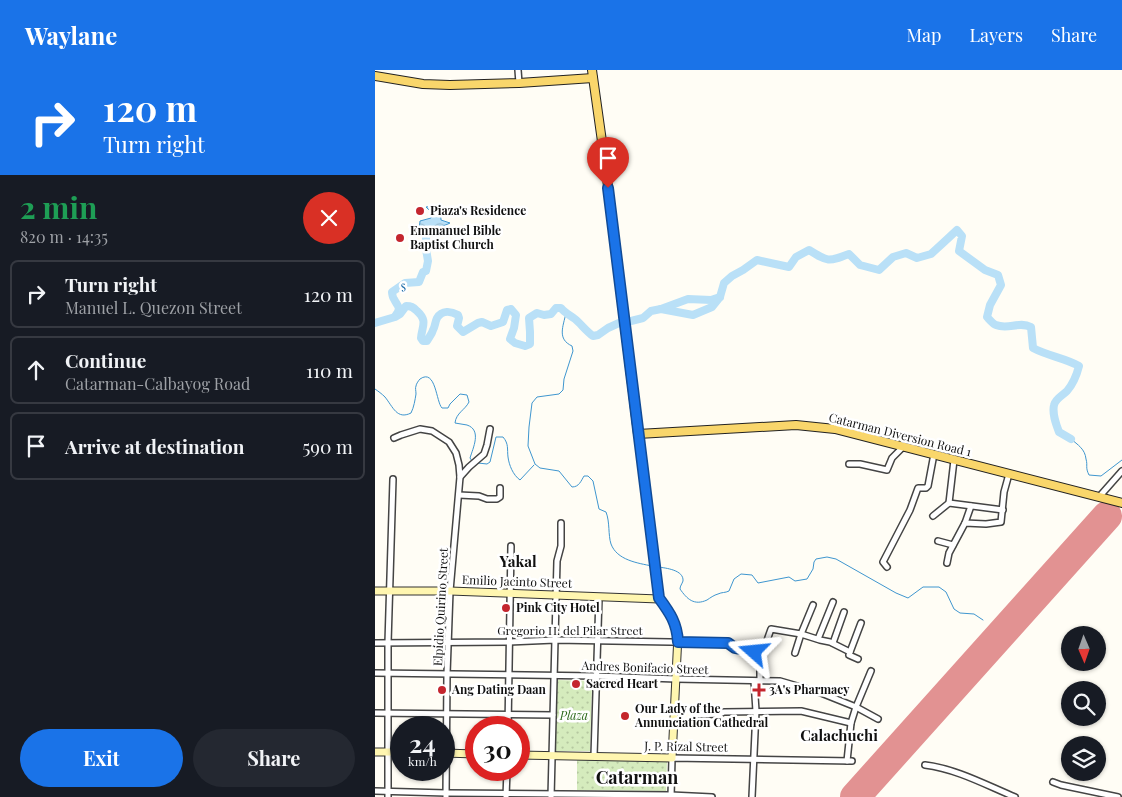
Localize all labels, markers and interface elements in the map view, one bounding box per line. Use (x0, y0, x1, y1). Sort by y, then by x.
text: Waylane (25, 19, 117, 51)
text: Map (906, 23, 941, 47)
text: Layers (969, 23, 1023, 47)
text: Share (1051, 23, 1097, 47)
text: 120 m (103, 84, 197, 131)
icon: right (20, 90, 85, 155)
text: Turn right (103, 129, 205, 159)
pin (587, 137, 629, 188)
icon: arrive (594, 144, 622, 172)
text: 2 min (20, 187, 97, 227)
button: close (303, 192, 355, 244)
place label: Piaza's Residence (430, 202, 526, 218)
marker: Piaza's Residence (414, 205, 426, 217)
place label: Emmanuel Bible Baptist Church (410, 222, 501, 252)
text: 820 m · 14:35 (20, 226, 108, 247)
marker: Emmanuel Bible Baptist Church (394, 232, 406, 244)
text: Turn right (65, 271, 157, 297)
water label: s (396, 276, 410, 296)
icon: right (22, 280, 50, 308)
text: 120 m (304, 281, 353, 307)
text: Manuel L. Quezon Street (65, 297, 242, 318)
text: Continue (65, 347, 146, 373)
icon: ahead (22, 356, 50, 384)
text: 110 m (306, 357, 353, 383)
text: Catarman-Calbayog Road (65, 373, 250, 394)
street label: Catarman Diversion Road 1 (827, 409, 974, 460)
icon: arrive (22, 432, 50, 460)
text: Arrive at destination (65, 433, 245, 459)
text: 590 m (302, 433, 353, 459)
street label: Elpidio Quirino Street (429, 547, 451, 667)
district label: Yakal (498, 551, 537, 571)
street label: Emilio Jacinto Street (462, 571, 573, 591)
place label: Pink City Hotel (516, 599, 600, 615)
marker: Pink City Hotel (500, 602, 512, 614)
street label: Gregorio H. del Pilar Street (497, 622, 644, 638)
position arrow (727, 625, 779, 677)
north arrow (1061, 626, 1106, 671)
map controls (1061, 626, 1106, 781)
street label: Andres Bonifacio Street (580, 657, 710, 677)
place label: Sacred Heart (586, 675, 659, 691)
marker: Sacred Heart (570, 678, 582, 690)
place label: Ang Dating Daan (451, 681, 547, 697)
place label: 3A's Pharmacy (769, 681, 850, 697)
button: search (1061, 681, 1106, 726)
marker: Ang Dating Daan (436, 684, 448, 696)
marker: 3A's Pharmacy (753, 684, 765, 696)
place label: Our Lady of the Annunciation Cathedral (634, 700, 769, 730)
park label: Plaza (559, 707, 588, 723)
marker: Our Lady of the Annunciation Cathedral (619, 710, 631, 722)
speed limit sign: 30 (465, 716, 530, 781)
district label: Calachuchi (800, 725, 878, 745)
text: 24 (409, 726, 436, 759)
button: Exit (20, 729, 183, 787)
button: Share (193, 729, 355, 787)
button: layers (1061, 736, 1106, 781)
street label: J. P. Rizal Street (643, 737, 729, 755)
text: km/h (408, 753, 437, 769)
district label: Catarman (596, 765, 678, 789)

